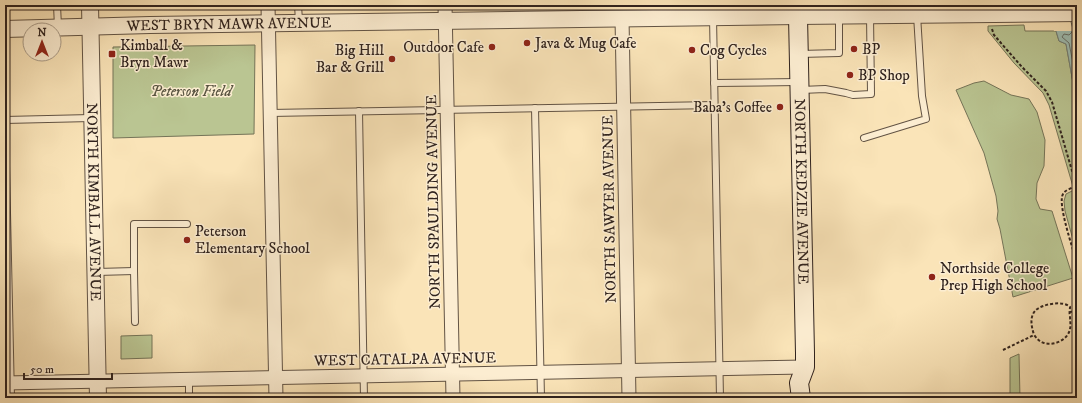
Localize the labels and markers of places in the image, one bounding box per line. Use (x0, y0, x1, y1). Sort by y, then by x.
place label: Java & Mug Cafe (533, 34, 636, 53)
place label: Kimball & Bryn Mawr (120, 36, 189, 72)
place label: Outdoor Cafe (403, 38, 484, 57)
marker: Java & Mug Cafe (522, 38, 532, 48)
place label: BP (862, 40, 880, 59)
place label: Big Hill Bar & Grill (316, 41, 384, 77)
place label: Cog Cycles (700, 41, 767, 60)
marker: Outdoor Cafe (487, 42, 497, 52)
marker: BP (849, 44, 859, 54)
marker: Cog Cycles (687, 45, 697, 55)
marker: Kimball & Bryn Mawr (107, 49, 117, 59)
marker: Big Hill Bar & Grill (387, 54, 397, 64)
place label: BP Shop (858, 66, 910, 85)
marker: BP Shop (845, 70, 855, 80)
place label: Baba’s Coffee (693, 98, 772, 117)
marker: Baba’s Coffee (775, 102, 785, 112)
place label: Peterson Elementary School (195, 222, 310, 258)
marker: Peterson Elementary School (182, 235, 192, 245)
place label: Northside College Prep High School (940, 259, 1049, 295)
marker: Northside College Prep High School (927, 272, 937, 282)

